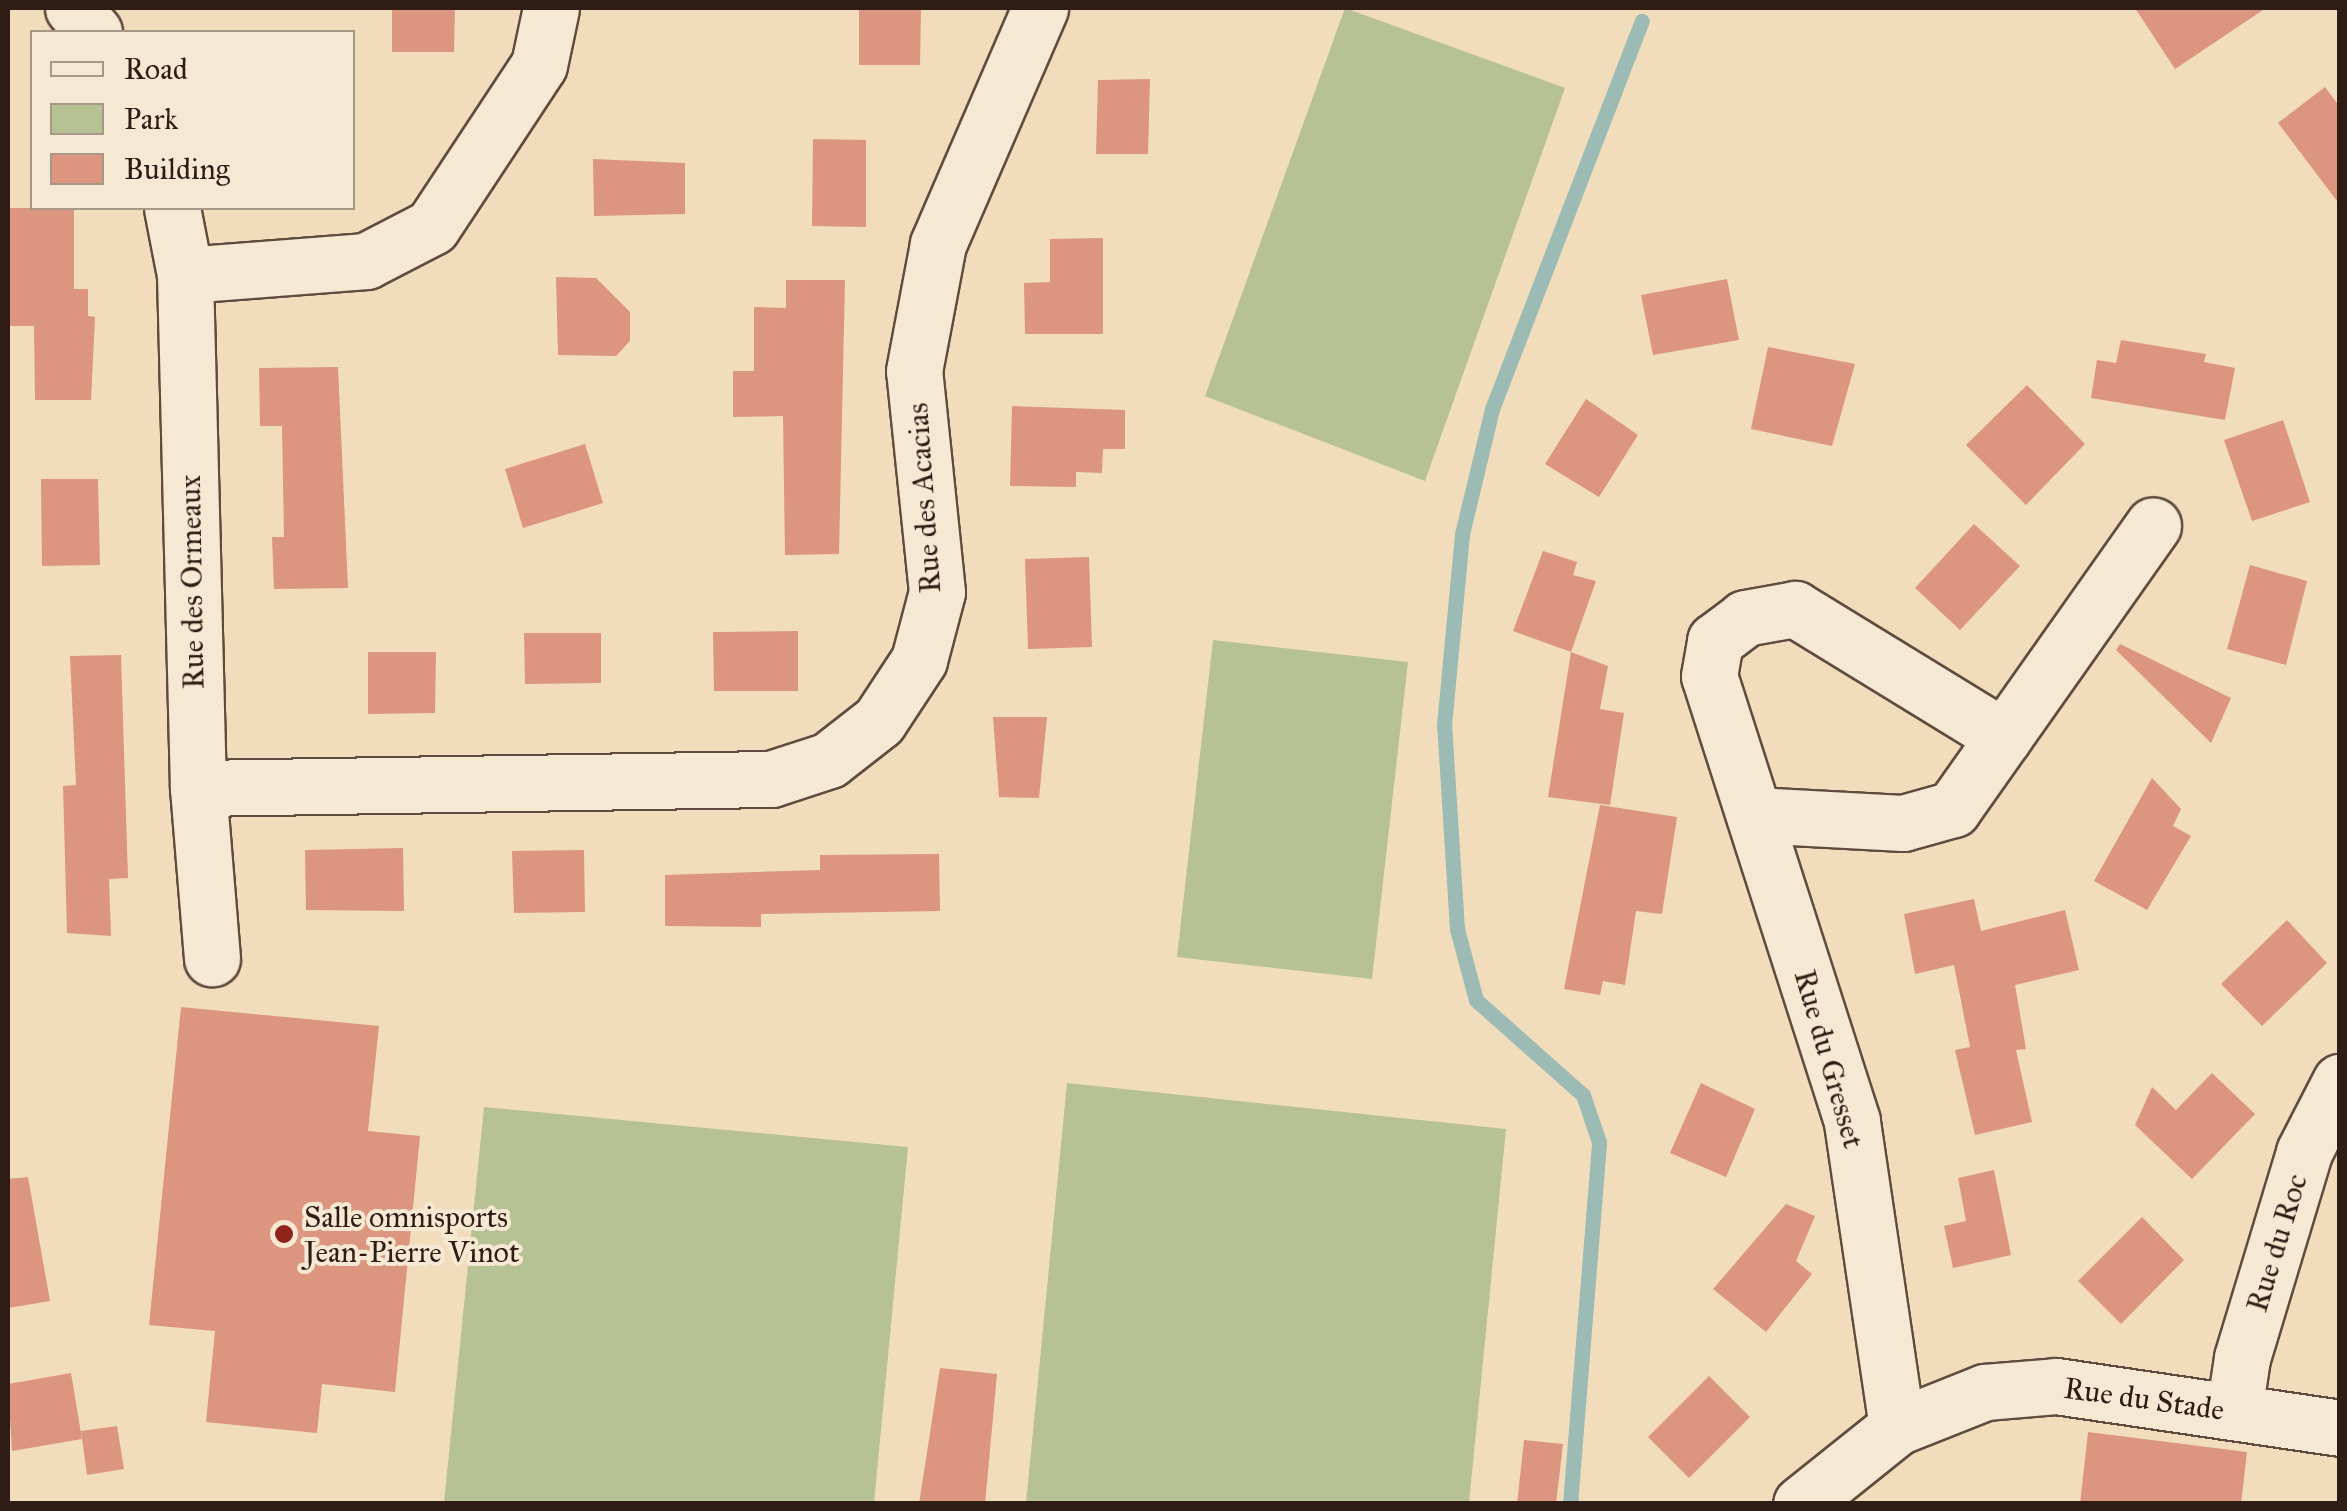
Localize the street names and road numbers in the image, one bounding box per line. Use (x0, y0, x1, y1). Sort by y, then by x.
street label: Rue des Acacias (899, 402, 949, 594)
street label: Rue des Ormeaux (172, 474, 212, 690)
street label: Rue du Gresset (1786, 966, 1872, 1152)
street label: Rue du Roc (2239, 1170, 2315, 1316)
street label: Rue du Stade (2062, 1370, 2226, 1428)

